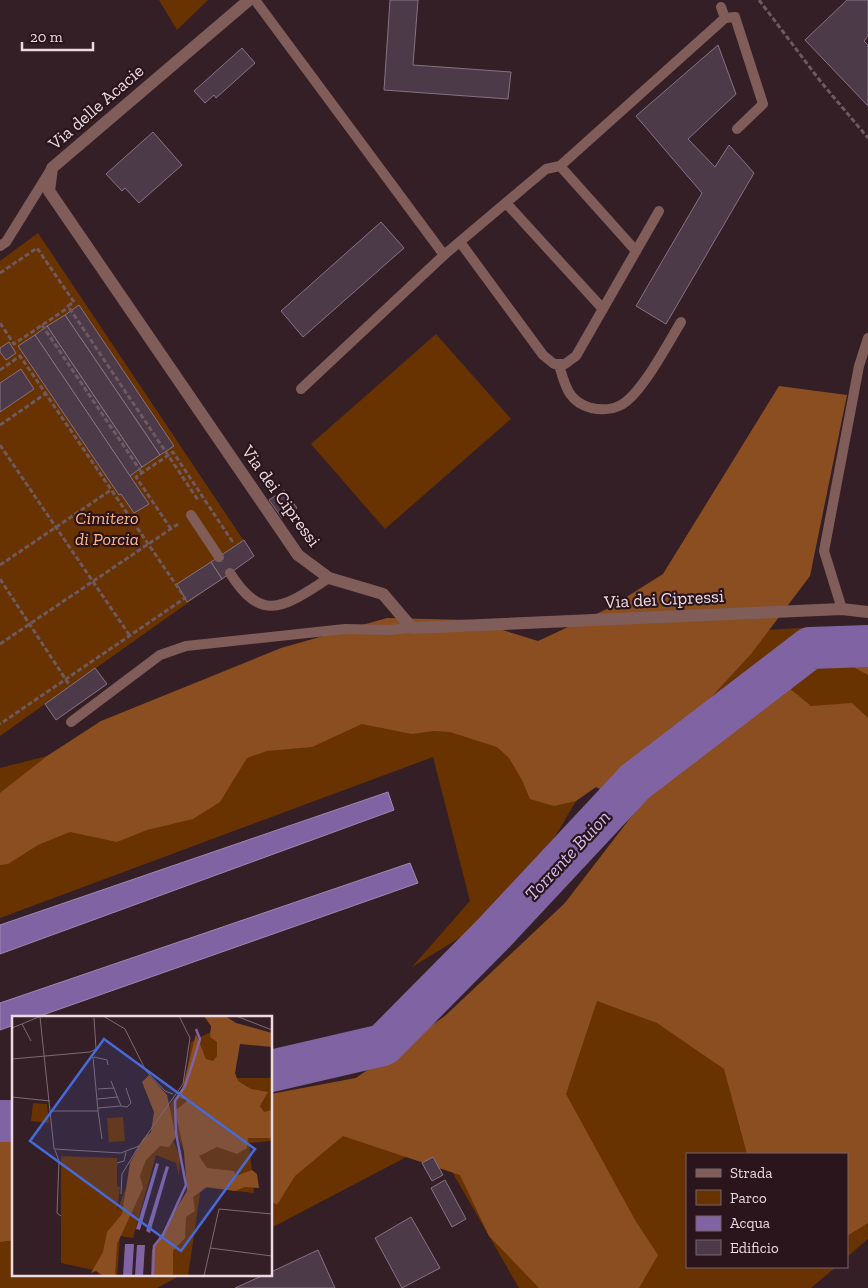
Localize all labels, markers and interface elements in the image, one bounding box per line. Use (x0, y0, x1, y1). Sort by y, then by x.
scale bar (22, 20, 94, 52)
text: 20 m (30, 28, 63, 46)
street label: Via delle Acacie (43, 60, 148, 155)
street label: Via dei Cipressi (236, 440, 325, 551)
park label: Cimitero di Porcia (75, 507, 139, 550)
street label: Via dei Cipressi (603, 585, 724, 613)
water label: Torrente Buion (520, 806, 615, 905)
inset map (12, 1016, 272, 1276)
legend (686, 1153, 848, 1268)
text: Strada (730, 1164, 773, 1182)
text: Parco (730, 1189, 767, 1207)
text: Acqua (730, 1214, 770, 1232)
text: Edificio (730, 1239, 779, 1257)

